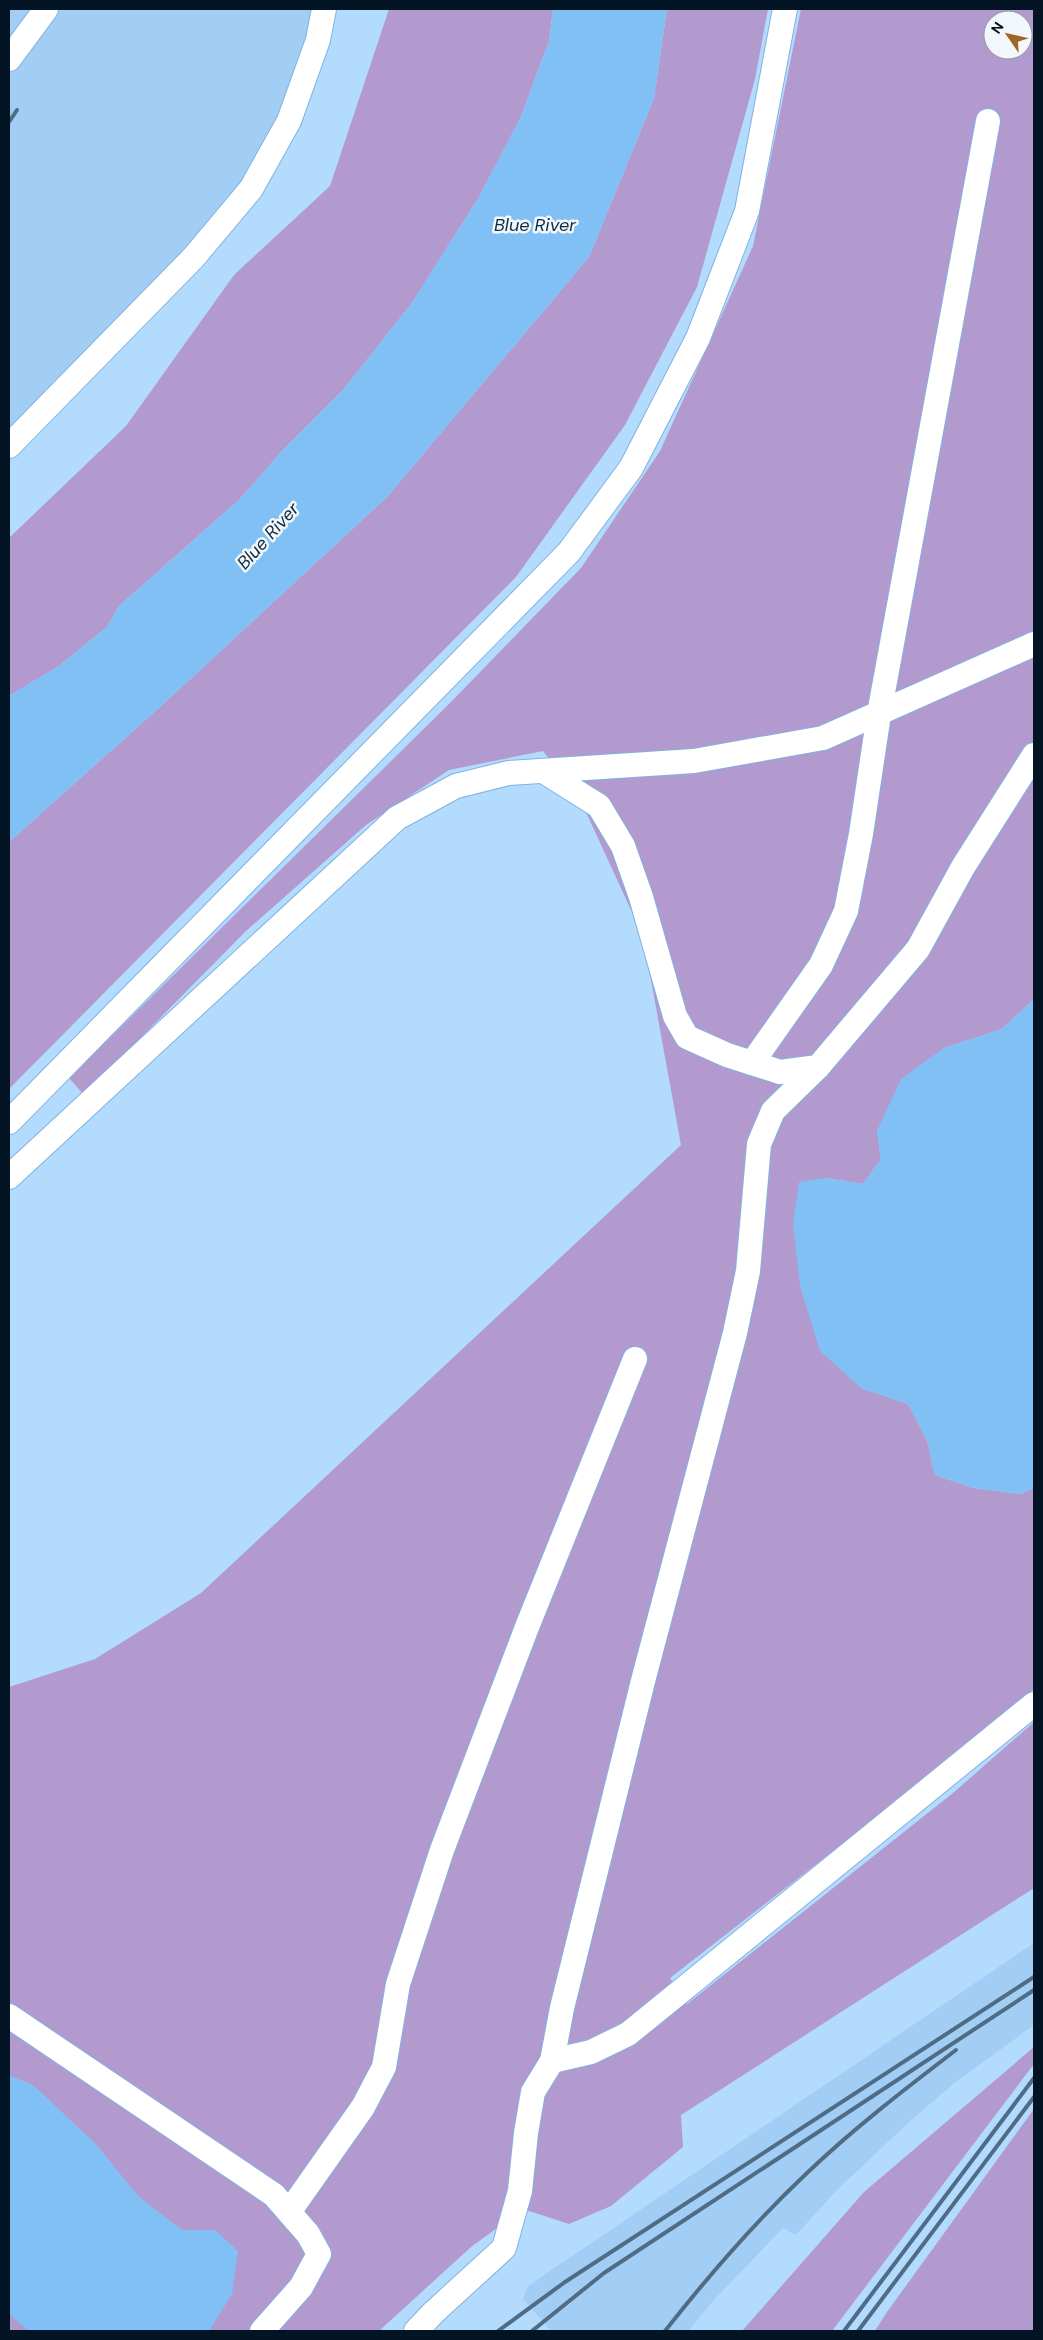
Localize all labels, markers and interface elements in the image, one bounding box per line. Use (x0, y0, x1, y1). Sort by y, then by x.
north arrow (983, 10, 1033, 60)
text: N (987, 18, 1008, 37)
water label: Blue River (494, 213, 577, 237)
water label: Blue River (232, 497, 305, 574)

